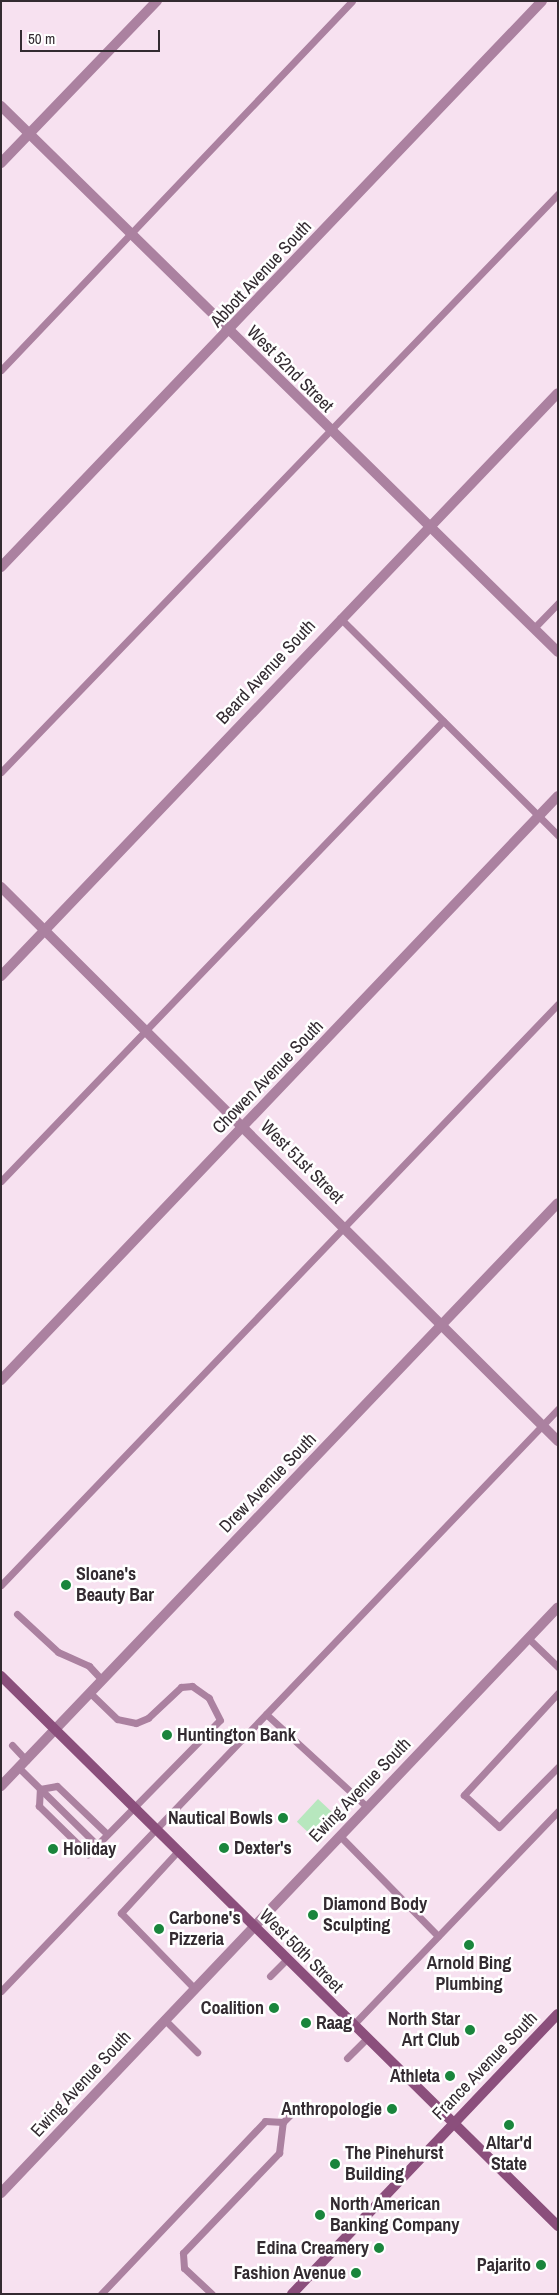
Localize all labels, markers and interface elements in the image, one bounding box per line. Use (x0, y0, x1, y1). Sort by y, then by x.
scale bar (22, 20, 162, 52)
text: 50 m (28, 28, 55, 49)
street label: Abbott Avenue South (206, 216, 316, 332)
street label: West 52nd Street (242, 321, 338, 417)
street label: Beard Avenue South (212, 615, 320, 729)
street label: Chowen Avenue South (208, 1015, 328, 1139)
street label: West 51st Street (256, 1116, 348, 1208)
street label: Drew Avenue South (215, 1428, 321, 1538)
place label: Sloane's Beauty Bar (76, 1564, 154, 1606)
marker: Sloane's Beauty Bar (60, 1579, 72, 1591)
place label: Huntington Bank (177, 1724, 296, 1746)
marker: Huntington Bank (161, 1729, 173, 1741)
street label: Ewing Avenue South (304, 1733, 416, 1847)
place label: Nautical Bowls (168, 1807, 273, 1829)
marker: Nautical Bowls (277, 1812, 289, 1824)
place label: Dexter's (234, 1837, 292, 1859)
place label: Holiday (63, 1838, 116, 1860)
marker: Dexter's (218, 1842, 230, 1854)
marker: Holiday (47, 1843, 59, 1855)
place label: Diamond Body Sculpting (323, 1894, 427, 1936)
street label: West 50th Street (255, 1905, 347, 1997)
place label: Carbone's Pizzeria (169, 1908, 241, 1950)
marker: Diamond Body Sculpting (307, 1909, 319, 1921)
marker: Carbone's Pizzeria (153, 1923, 165, 1935)
marker: Arnold Bing Plumbing (463, 1939, 475, 1951)
place label: Arnold Bing Plumbing (427, 1953, 511, 1996)
place label: Coalition (201, 1997, 264, 2019)
marker: Coalition (268, 2002, 280, 2014)
street label: France Avenue South (428, 2007, 542, 2125)
place label: North Star Art Club (388, 2009, 460, 2052)
place label: Raag (316, 2012, 352, 2034)
marker: Raag (300, 2017, 312, 2029)
marker: North Star Art Club (464, 2024, 476, 2036)
street label: Ewing Avenue South (26, 2026, 136, 2142)
place label: Athleta (390, 2065, 440, 2087)
marker: Athleta (444, 2070, 456, 2082)
place label: Anthropologie (281, 2098, 382, 2120)
marker: Anthropologie (386, 2103, 398, 2115)
marker: Altar'd State (503, 2119, 515, 2131)
place label: Altar'd State (486, 2133, 532, 2176)
place label: The Pinehurst Building (345, 2143, 443, 2186)
marker: The Pinehurst Building (329, 2158, 341, 2170)
place label: North American Banking Company (330, 2194, 460, 2236)
marker: North American Banking Company (314, 2209, 326, 2221)
place label: Edina Creamery (257, 2237, 369, 2259)
marker: Edina Creamery (373, 2242, 385, 2254)
place label: Pajarito (477, 2254, 531, 2276)
marker: Pajarito (535, 2259, 547, 2271)
place label: Fashion Avenue (233, 2262, 346, 2284)
marker: Fashion Avenue (350, 2267, 362, 2279)

